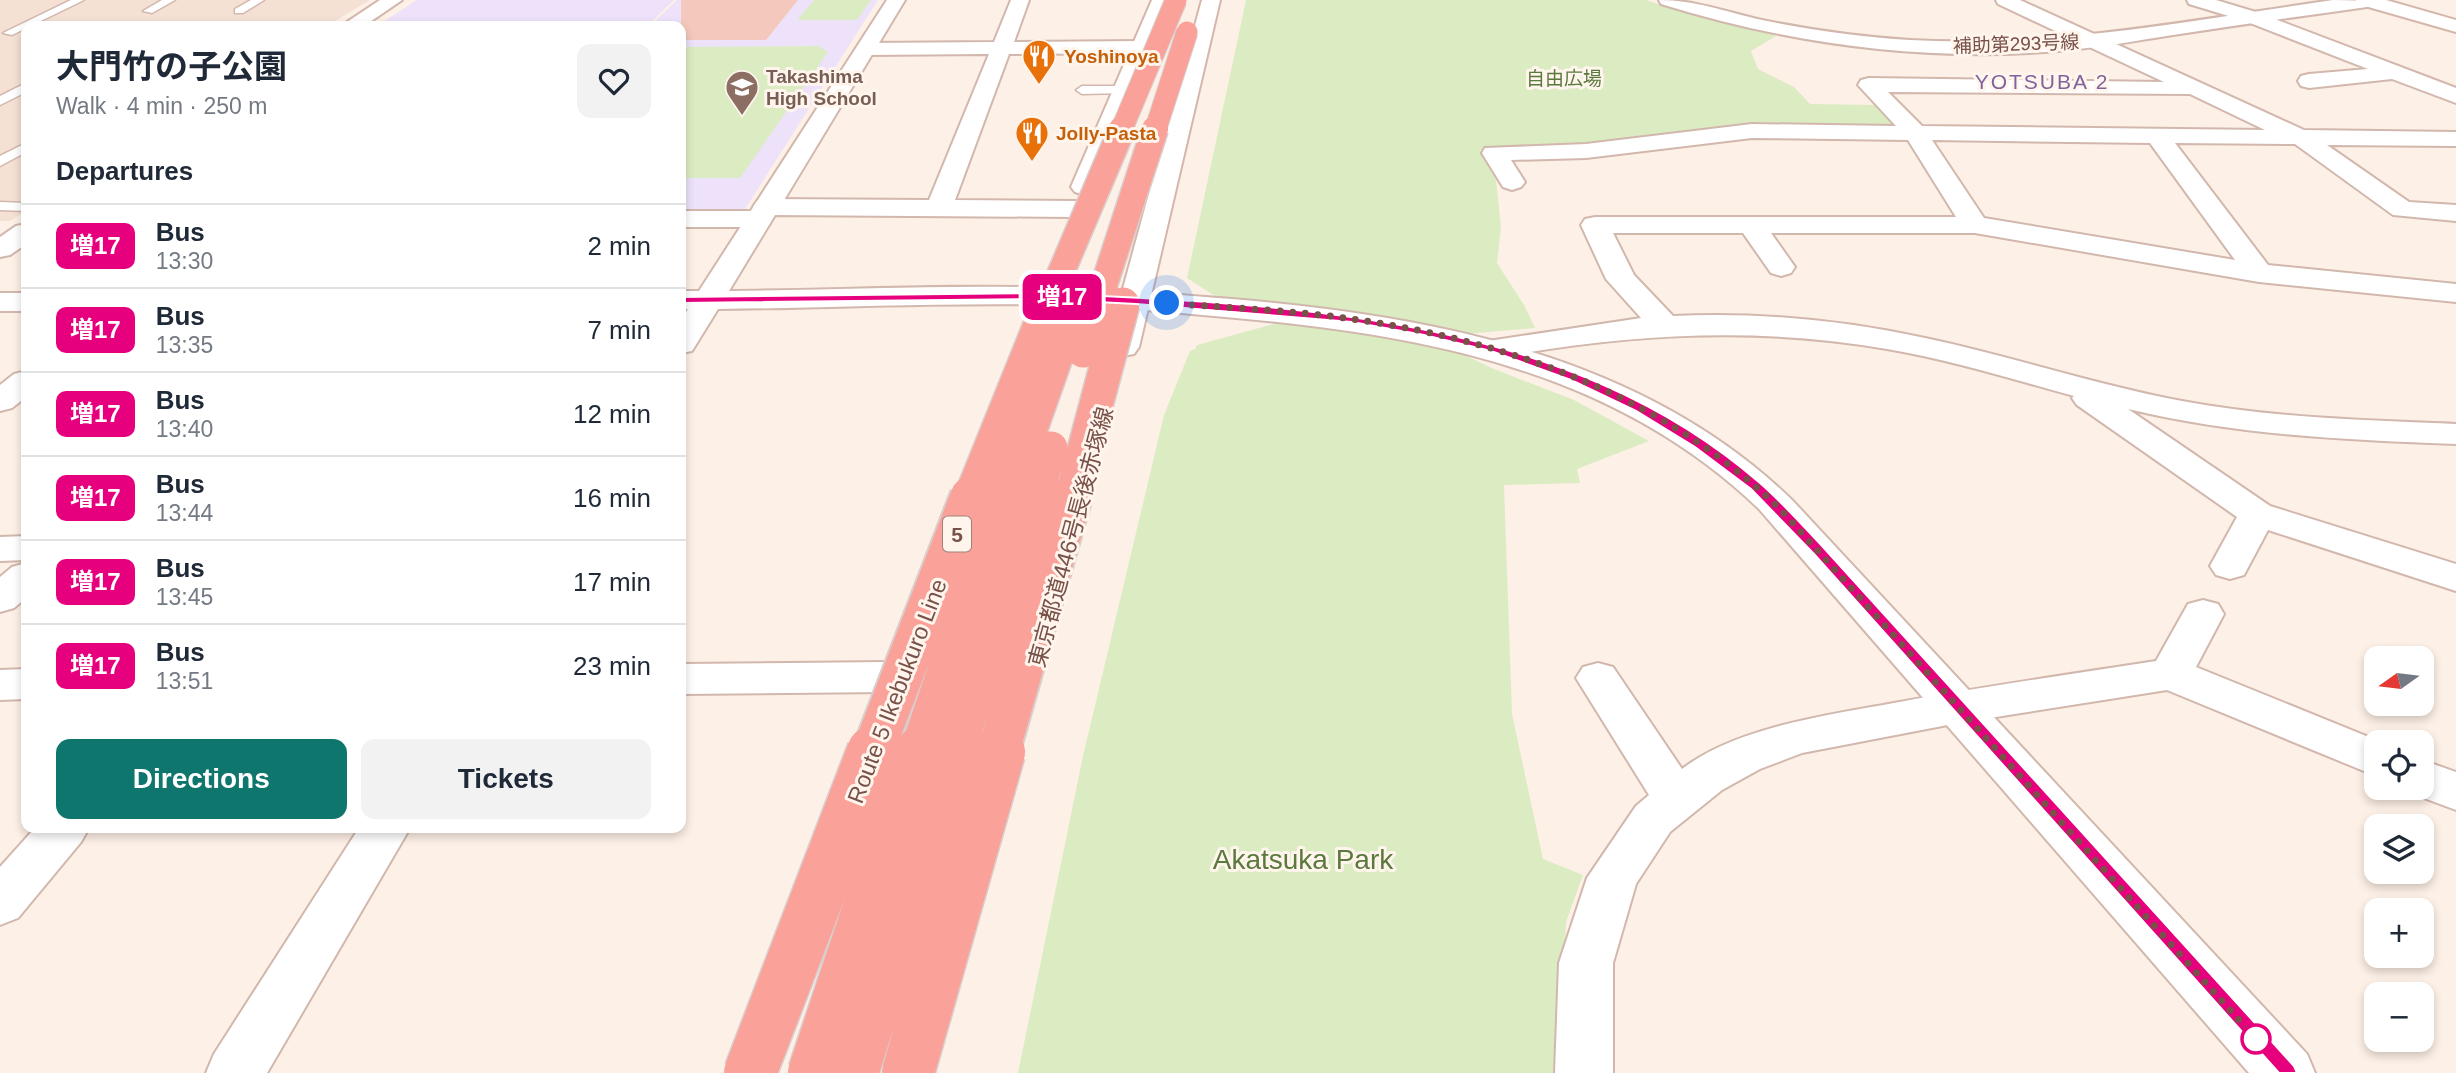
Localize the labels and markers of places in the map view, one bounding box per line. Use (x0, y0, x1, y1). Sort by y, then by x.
restaurant icon: Yoshinoya (1020, 37, 1058, 86)
place label: Yoshinoya (1064, 46, 1159, 67)
place label: Takashima High School (766, 66, 877, 109)
school or university icon: Takashima High School (723, 68, 761, 117)
restaurant icon: Jolly-Pasta (1013, 114, 1051, 163)
place label: Jolly-Pasta (1056, 123, 1157, 144)
unlabelled marker (2241, 1024, 2271, 1054)

